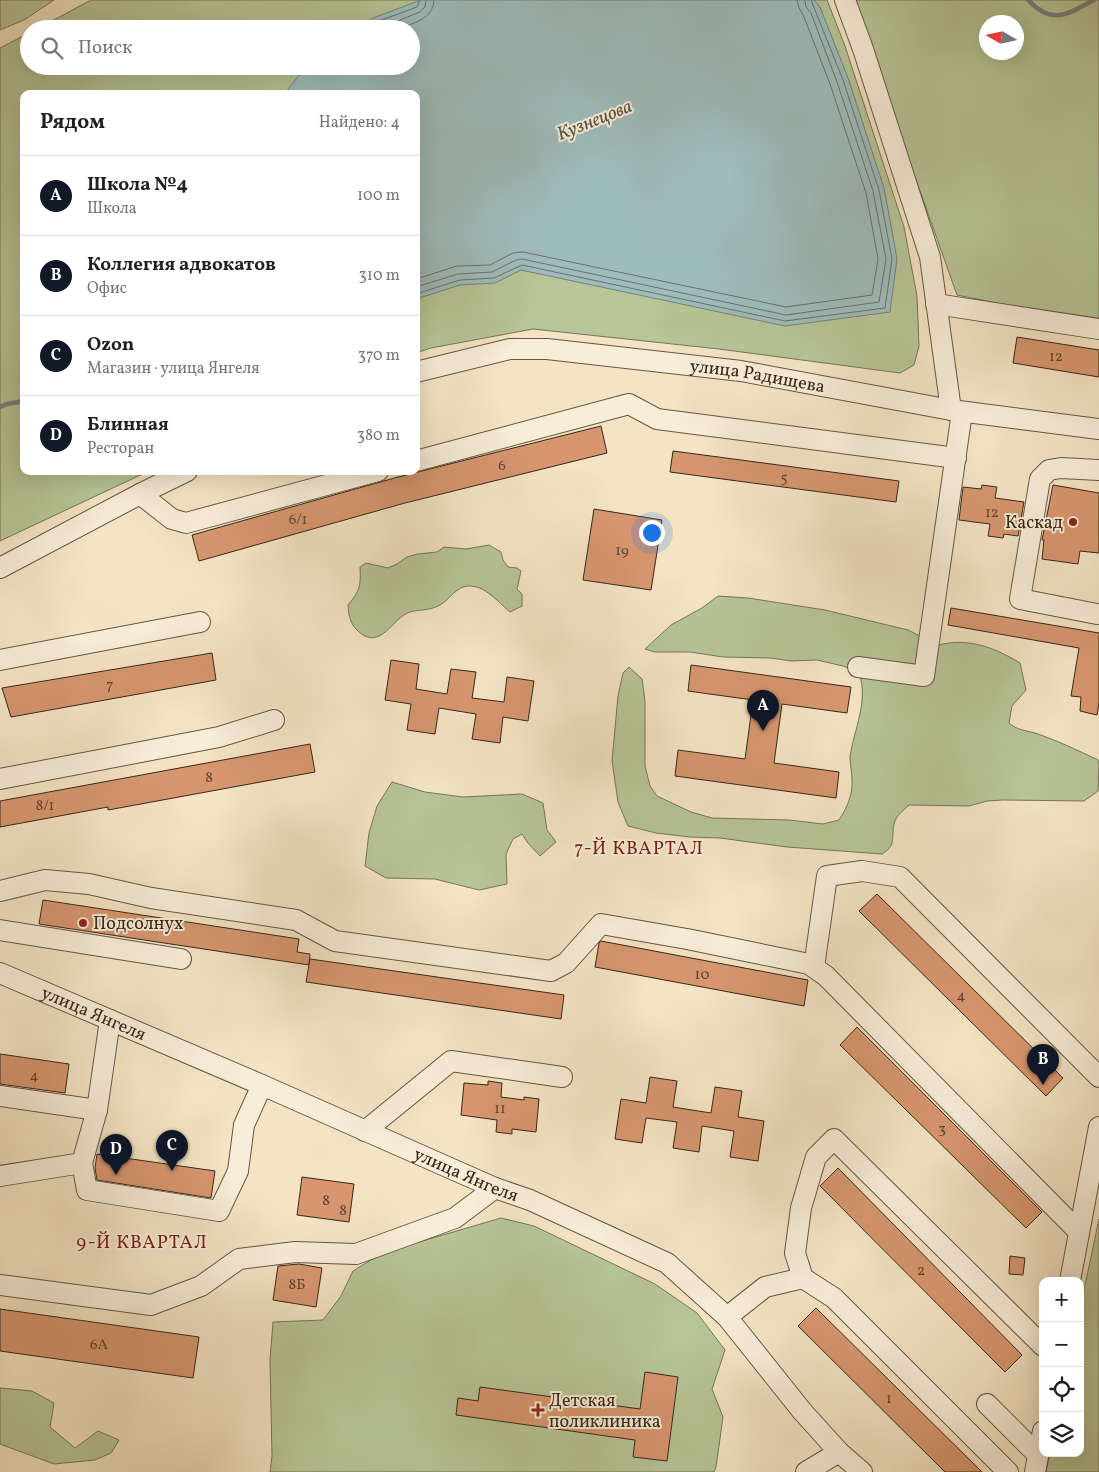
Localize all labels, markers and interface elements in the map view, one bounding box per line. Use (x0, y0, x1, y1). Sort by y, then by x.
north arrow (979, 15, 1024, 60)
search box (20, 20, 420, 75)
icon: search (38, 34, 66, 62)
text: Поиск (78, 35, 132, 61)
water label: Кузнецова (553, 94, 636, 148)
text: Рядом (40, 108, 105, 137)
text: Найдено: 4 (319, 112, 400, 134)
text: Школа №4 (87, 172, 188, 198)
text: A (50, 185, 62, 207)
text: 100 m (357, 185, 400, 207)
text: Школа (87, 198, 137, 220)
text: Коллегия адвокатов (87, 252, 276, 278)
text: B (51, 265, 61, 287)
text: 310 m (359, 265, 400, 287)
text: Офис (87, 278, 127, 300)
text: Ozon (87, 332, 134, 358)
text: C (51, 345, 61, 367)
text: 370 m (358, 345, 400, 367)
house number: 12 (1049, 347, 1063, 368)
street label: улица Радищева (688, 354, 827, 400)
text: Магазин · улица Янгеля (87, 358, 260, 380)
text: Блинная (87, 412, 169, 438)
text: D (50, 425, 62, 447)
text: 380 m (357, 425, 400, 447)
text: Ресторан (87, 438, 154, 460)
house number: 6 (498, 456, 506, 477)
house number: 5 (780, 468, 788, 489)
house number: 12 (985, 503, 999, 524)
house number: 6/1 (289, 510, 307, 531)
place label: Каскад (1005, 511, 1063, 536)
marker: Каскад (1067, 516, 1079, 528)
your location (639, 520, 665, 546)
house number: 19 (615, 541, 629, 562)
house number: 7 (106, 675, 114, 696)
pin: A (747, 690, 779, 731)
house number: 8 (205, 768, 213, 789)
house number: 8/1 (36, 796, 54, 817)
district label: 7-Й КВАРТАЛ (574, 836, 704, 862)
place label: Подсолнух (93, 912, 183, 937)
marker: Подсолнух (77, 917, 89, 929)
house number: 10 (695, 965, 709, 986)
street label: улица Янгеля (37, 981, 149, 1048)
house number: 4 (957, 986, 966, 1007)
pin: B (1027, 1044, 1059, 1085)
house number: 4 (30, 1066, 39, 1087)
house number: 11 (494, 1099, 506, 1120)
house number: 3 (938, 1119, 946, 1140)
pin: C (156, 1130, 188, 1171)
pin: D (100, 1134, 132, 1175)
street label: улица Янгеля (409, 1143, 521, 1209)
house number: 8 (322, 1191, 330, 1212)
house number: 8 (339, 1201, 347, 1222)
district label: 9-Й КВАРТАЛ (76, 1230, 208, 1256)
house number: 2 (917, 1261, 925, 1282)
house number: 8Б (289, 1275, 305, 1296)
map controls (1039, 1277, 1084, 1457)
button: + (1039, 1277, 1084, 1322)
button: − (1039, 1322, 1084, 1367)
house number: 6А (90, 1335, 109, 1356)
button: locate (1039, 1367, 1084, 1412)
place label: Детская поликлиника (549, 1389, 661, 1435)
house number: 1 (886, 1389, 892, 1410)
marker: Детская поликлиника (531, 1403, 545, 1417)
button: layers (1039, 1412, 1084, 1457)

